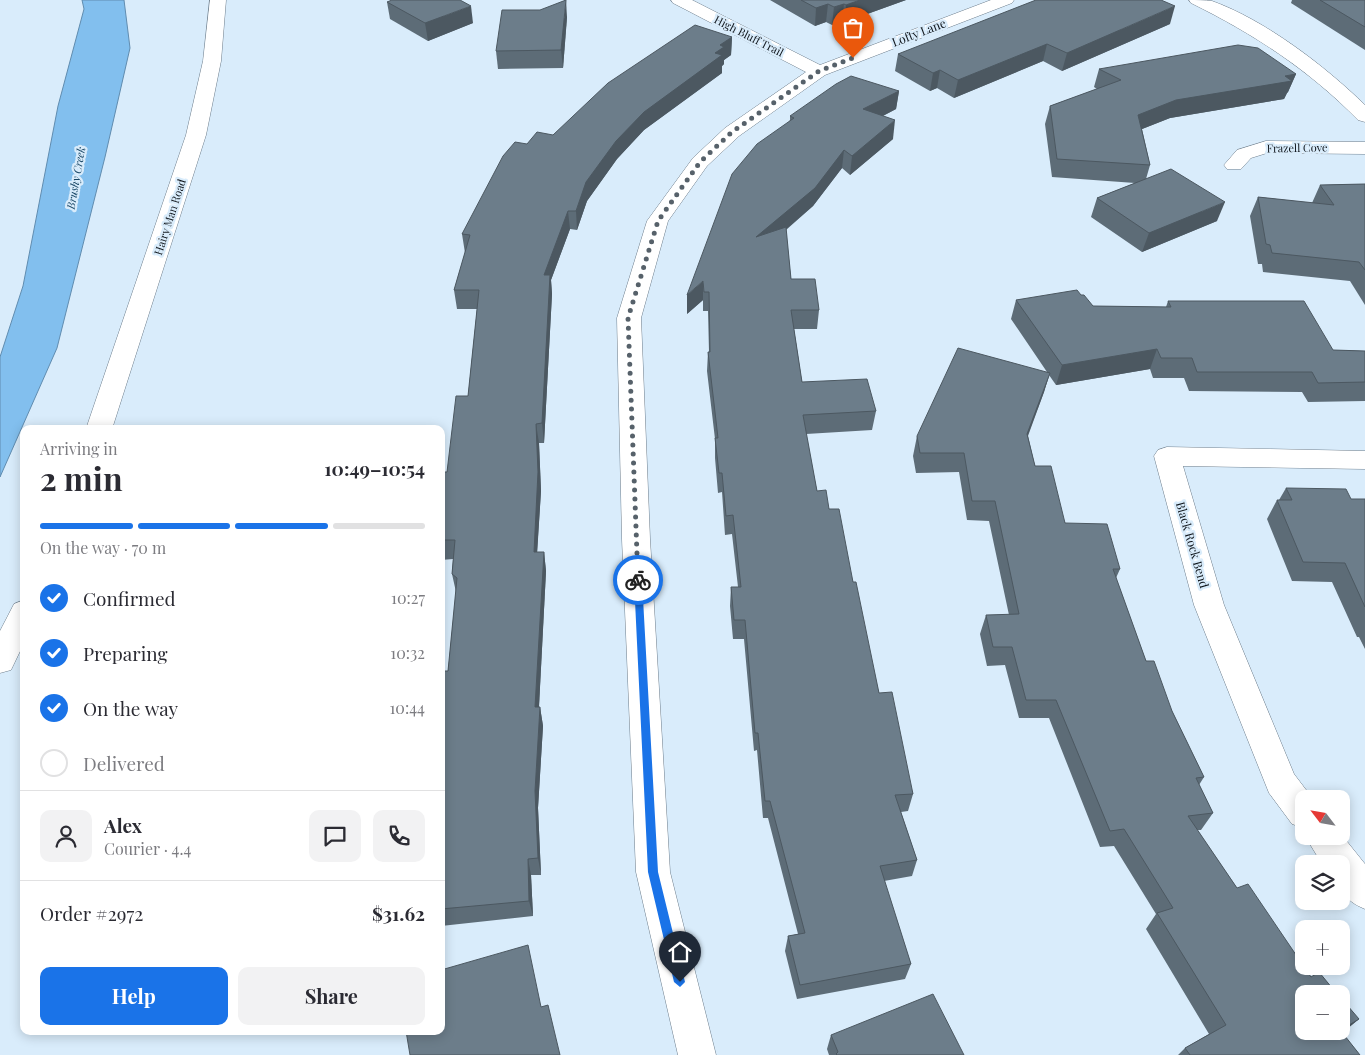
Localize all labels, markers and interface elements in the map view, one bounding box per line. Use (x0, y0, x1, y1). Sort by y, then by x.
pin (832, 7, 874, 58)
street label: High Bluff Trail (712, 12, 787, 60)
icon: bag (839, 14, 867, 42)
street label: Lofty Lane (889, 14, 948, 50)
street label: Frazell Cove (1266, 139, 1328, 156)
water label: Brushy Creek (62, 145, 88, 211)
street label: Hairy Man Road (150, 176, 189, 257)
text: Arriving in (40, 438, 118, 459)
text: 10:49–10:54 (324, 455, 425, 481)
text: 2 min (40, 456, 123, 499)
street label: Black Rock Bend (1173, 500, 1213, 590)
text: On the way · 70 m (40, 537, 166, 558)
courier (613, 555, 663, 605)
icon: bike (624, 566, 652, 594)
icon: check (40, 584, 68, 612)
text: Confirmed (83, 585, 176, 611)
text: 10:27 (391, 587, 425, 608)
icon: check (40, 639, 68, 667)
text: Preparing (83, 640, 168, 666)
text: 10:32 (390, 642, 425, 663)
icon: check (40, 694, 68, 722)
text: On the way (83, 695, 178, 721)
text: 10:44 (389, 697, 425, 718)
text: Delivered (83, 750, 165, 776)
north arrow (1295, 790, 1350, 845)
map controls (1295, 790, 1350, 1040)
button: person (40, 810, 92, 862)
button: chat (309, 810, 361, 862)
button: phone (373, 810, 425, 862)
text: Alex (104, 812, 142, 838)
text: Courier · 4.4 (104, 838, 191, 859)
button: layers (1295, 855, 1350, 910)
text: Order #2972 (40, 900, 143, 926)
text: $31.62 (372, 900, 425, 926)
button: + (1295, 920, 1350, 975)
pin (659, 931, 701, 982)
icon: home (666, 938, 694, 966)
button: Help (40, 967, 228, 1025)
button: Share (238, 967, 425, 1025)
button: − (1295, 985, 1350, 1040)

